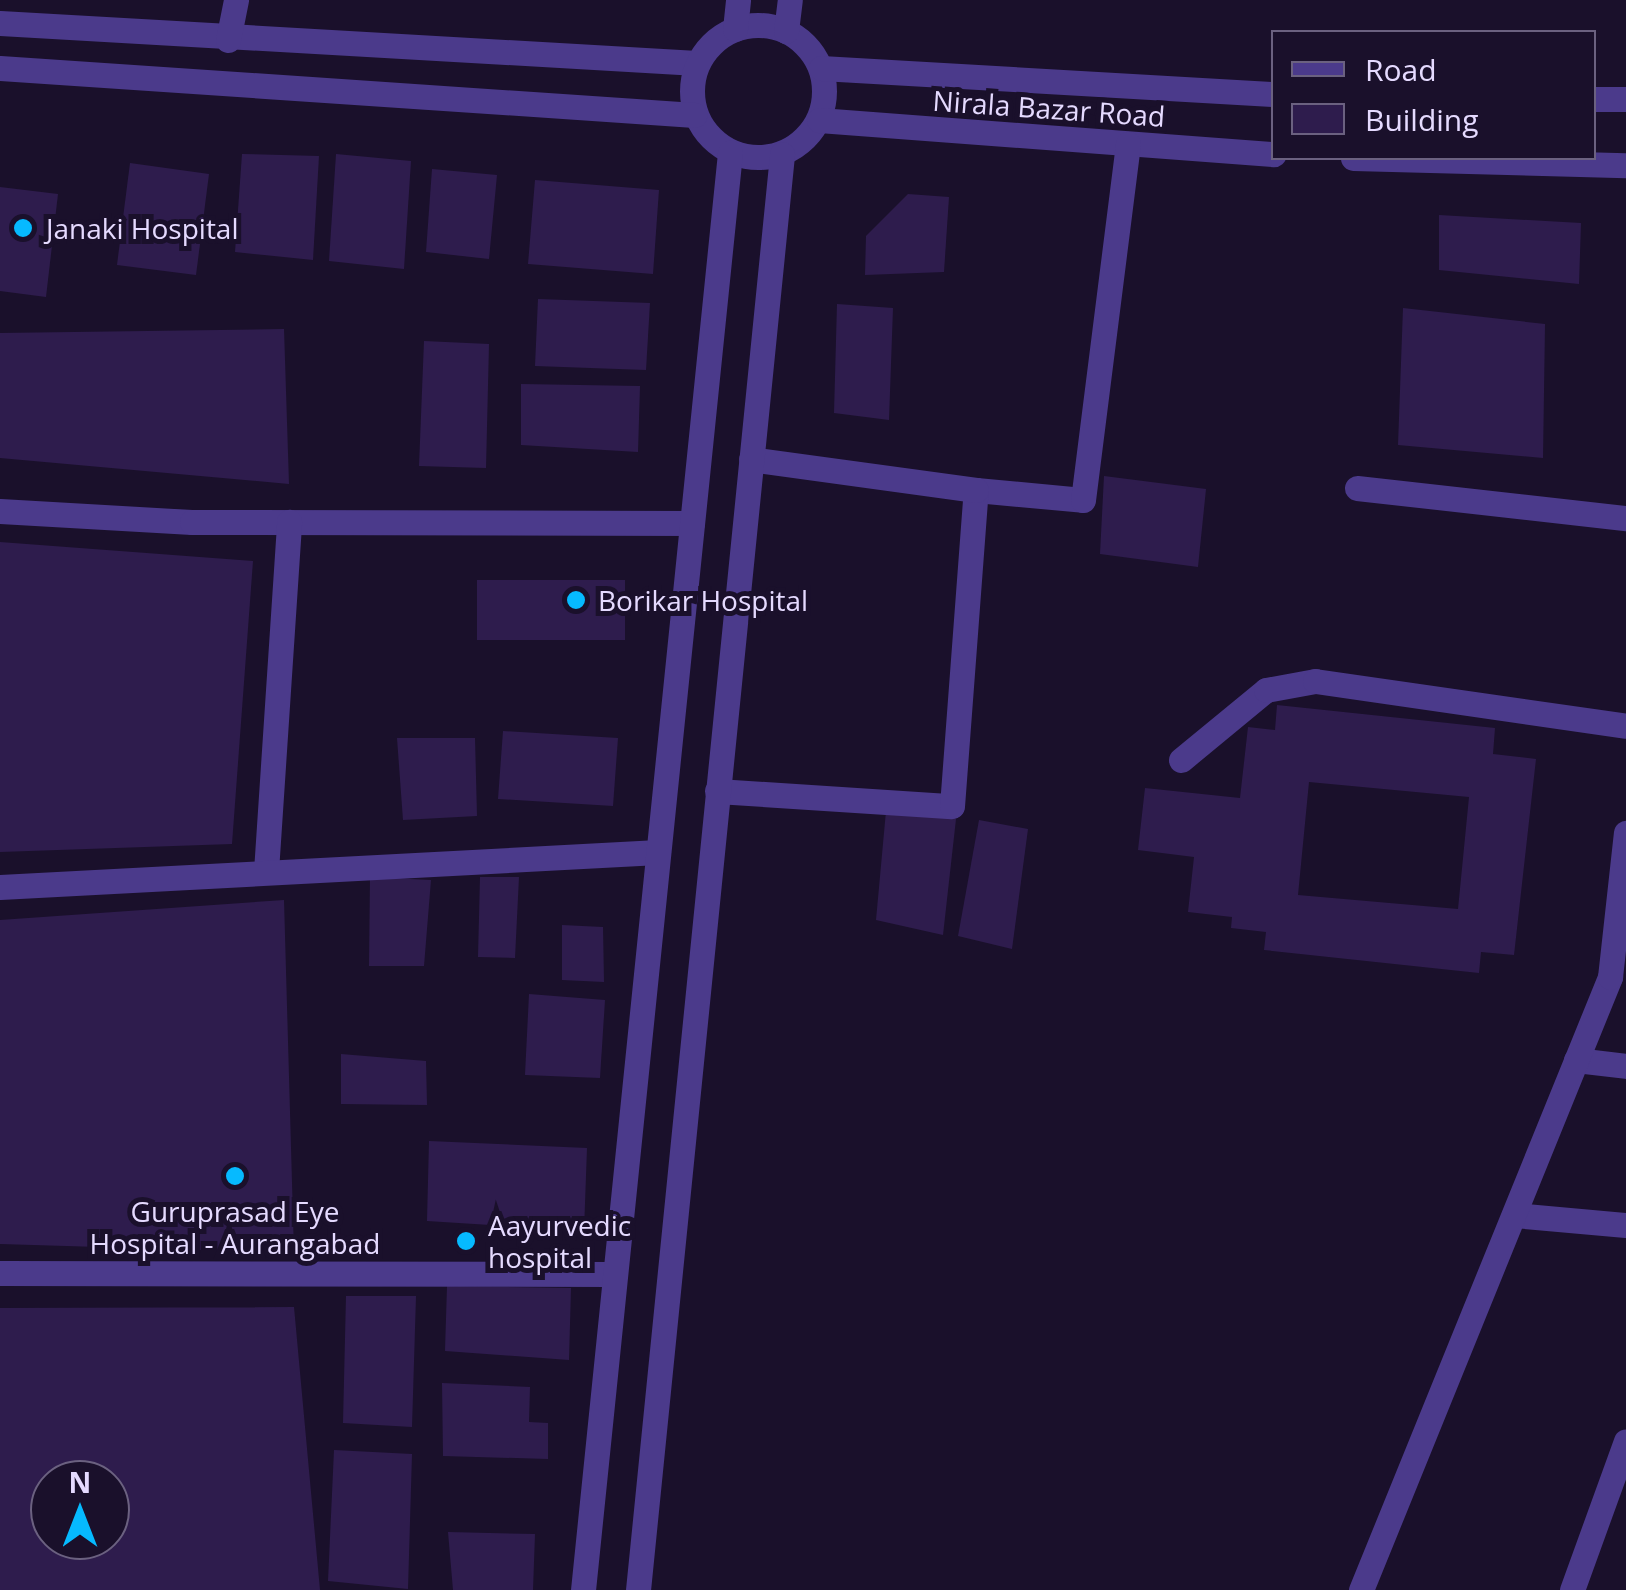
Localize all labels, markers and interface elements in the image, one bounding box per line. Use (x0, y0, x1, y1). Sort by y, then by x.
legend (1271, 30, 1596, 160)
text: Road (1365, 49, 1437, 90)
street label: Nirala Bazar Road (932, 83, 1166, 133)
text: Building (1365, 99, 1479, 140)
place label: Janaki Hospital (46, 211, 238, 245)
marker: Janaki Hospital (10, 215, 36, 241)
place label: Borikar Hospital (598, 583, 808, 617)
marker: Borikar Hospital (563, 587, 589, 613)
marker: Guruprasad Eye Hospital - Aurangabad (222, 1163, 248, 1189)
place label: Guruprasad Eye Hospital - Aurangabad (90, 1194, 380, 1260)
place label: Aayurvedic hospital (488, 1208, 631, 1274)
marker: Aayurvedic hospital (453, 1228, 479, 1254)
north arrow (30, 1460, 130, 1560)
text: N (69, 1463, 91, 1501)

